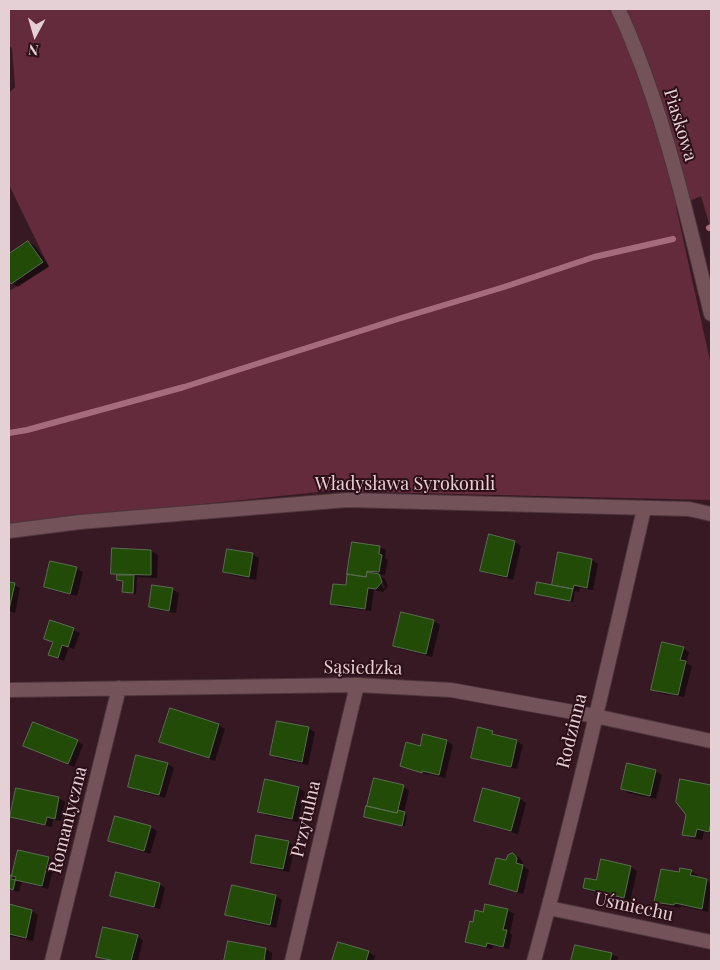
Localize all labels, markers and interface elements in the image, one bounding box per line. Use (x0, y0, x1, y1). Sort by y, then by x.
north arrow (10, 10, 60, 60)
text: N (27, 40, 39, 60)
street label: Piaskowa (659, 86, 701, 164)
street label: Władysława Syrokomli (315, 473, 495, 495)
street label: Sąsiedzka (323, 657, 403, 679)
street label: Rodzinna (552, 691, 592, 771)
street label: Romantyczna (44, 764, 92, 876)
street label: Przytulna (287, 779, 325, 859)
street label: Uśmiechu (593, 888, 675, 926)

